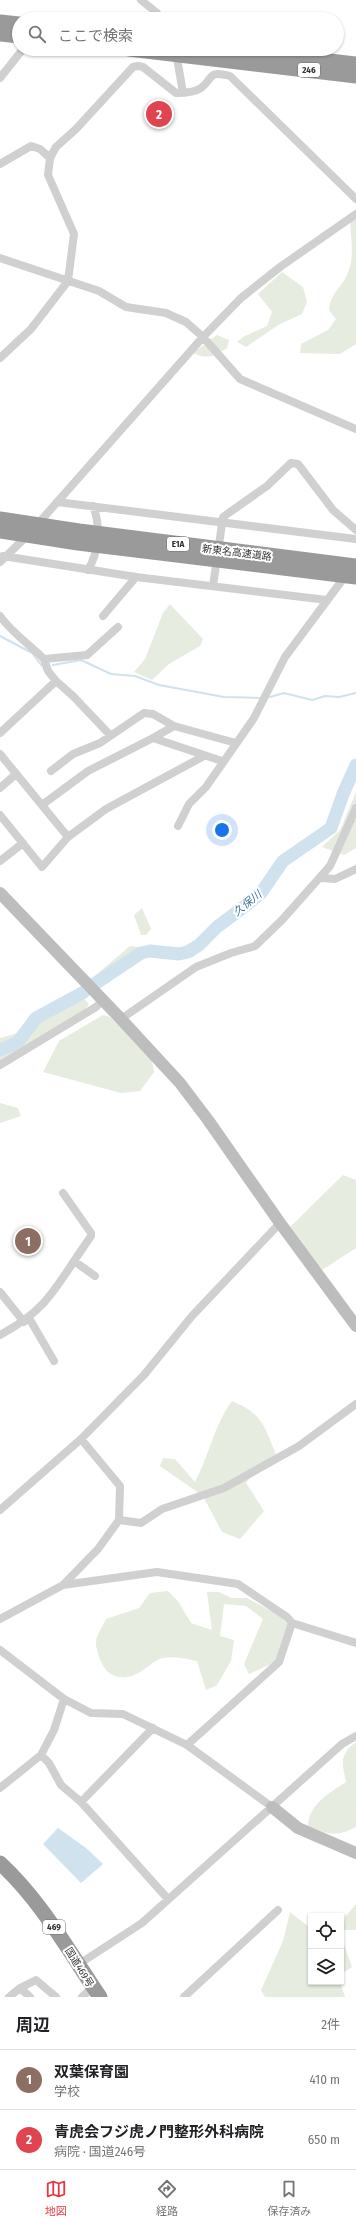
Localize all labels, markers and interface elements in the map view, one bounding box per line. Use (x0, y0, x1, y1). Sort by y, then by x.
search box (12, 12, 344, 56)
icon: search (26, 23, 48, 45)
text: ここで検索 (58, 27, 133, 45)
road number: 246 (298, 63, 320, 77)
pin: 2 (146, 99, 172, 129)
road number: E1A (167, 537, 189, 551)
street label: 新東名高速道路 (201, 543, 272, 563)
your location (212, 820, 232, 840)
water label: 久保川 (230, 887, 265, 919)
pin: 1 (15, 1226, 41, 1256)
map controls (308, 1913, 344, 1985)
button: locate (308, 1913, 344, 1949)
road number: 469 (43, 1920, 65, 1934)
street label: 国道469号 (62, 1945, 96, 1990)
button: layers (308, 1949, 344, 1985)
text: 周辺 (16, 2015, 50, 2036)
text: 2件 (321, 2017, 340, 2032)
text: 双葉保育園 (54, 2063, 129, 2081)
text: 1 (26, 2072, 32, 2087)
text: 410 m (310, 2072, 340, 2087)
text: 学校 (54, 2084, 80, 2099)
text: 青虎会フジ虎ノ門整形外科病院 (54, 2123, 264, 2141)
text: 2 (26, 2132, 32, 2147)
text: 650 m (308, 2132, 340, 2147)
text: 病院 · 国道246号 (54, 2144, 146, 2159)
tab: 地図 (45, 2178, 67, 2218)
tab: 経路 (156, 2178, 178, 2218)
tab: 保存済み (267, 2178, 311, 2218)

